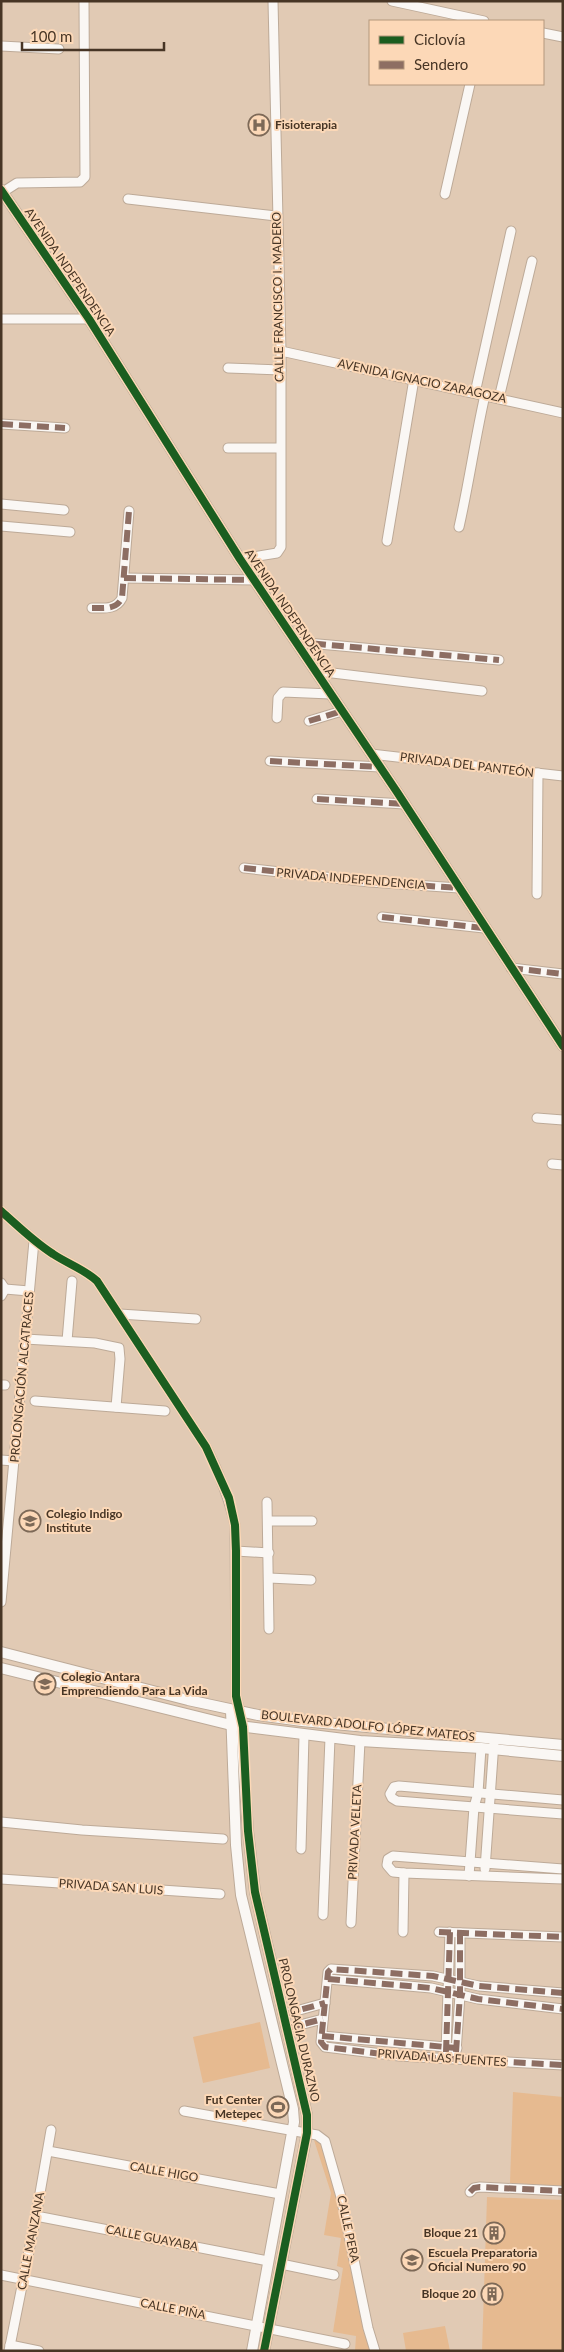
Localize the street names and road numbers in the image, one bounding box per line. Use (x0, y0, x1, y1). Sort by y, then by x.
street label: AVENIDA INDEPENDENCIA (22, 205, 119, 339)
street label: CALLE FRANCISCO I. MADERO (269, 211, 286, 382)
street label: AVENIDA IGNACIO ZARAGOZA (336, 355, 509, 406)
street label: AVENIDA INDEPENDENCIA (242, 546, 339, 680)
street label: PRIVADA DEL PANTEÓN (399, 749, 535, 780)
street label: PRIVADA INDEPENDENCIA (276, 864, 427, 893)
street label: PROLONGACIÓN ALCATRACES (7, 1291, 36, 1463)
street label: BOULEVARD ADOLFO LÓPEZ MATEOS (260, 1707, 476, 1744)
street label: PRIVADA VELETA (345, 1783, 365, 1880)
street label: PRIVADA SAN LUIS (58, 1875, 164, 1898)
street label: PROLONGACIA DURAZNO (276, 1957, 323, 2104)
street label: PRIVADA LAS FUENTES (377, 2046, 507, 2069)
street label: CALLE HIGO (129, 2158, 200, 2185)
street label: CALLE MANZANA (14, 2190, 48, 2291)
street label: CALLE PERA (334, 2194, 363, 2265)
street label: CALLE GUAYABA (105, 2221, 200, 2254)
street label: CALLE PIÑA (139, 2295, 208, 2322)

